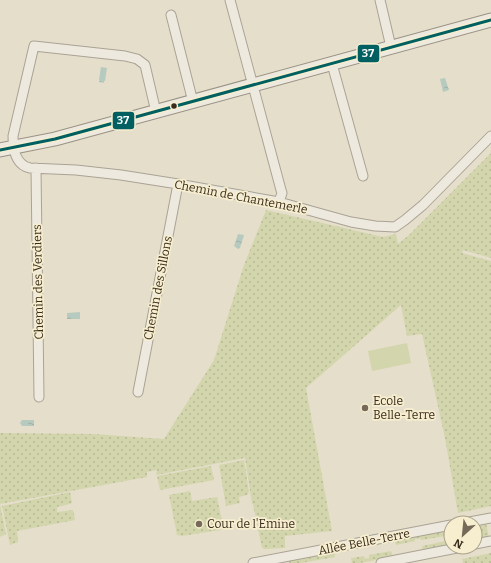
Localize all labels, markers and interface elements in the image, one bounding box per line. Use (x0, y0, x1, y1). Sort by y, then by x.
line badge: 37 (357, 44, 380, 63)
text: 37 (362, 47, 374, 60)
unlabelled marker (169, 101, 179, 111)
line badge: 37 (112, 111, 135, 130)
text: 37 (117, 114, 129, 127)
street label: Chemin de Chantemerle (173, 177, 309, 217)
street label: Chemin des Verdiers (30, 224, 46, 340)
street label: Chemin des Sillons (141, 234, 175, 341)
place label: Ecole Belle-Terre (373, 394, 435, 422)
marker: Ecole Belle-Terre (360, 403, 370, 413)
north arrow (443, 515, 483, 555)
place label: Cour de l'Emine (207, 517, 295, 531)
marker: Cour de l'Emine (194, 519, 204, 529)
street label: Allée Belle-Terre (317, 526, 411, 558)
text: N (452, 536, 465, 551)

